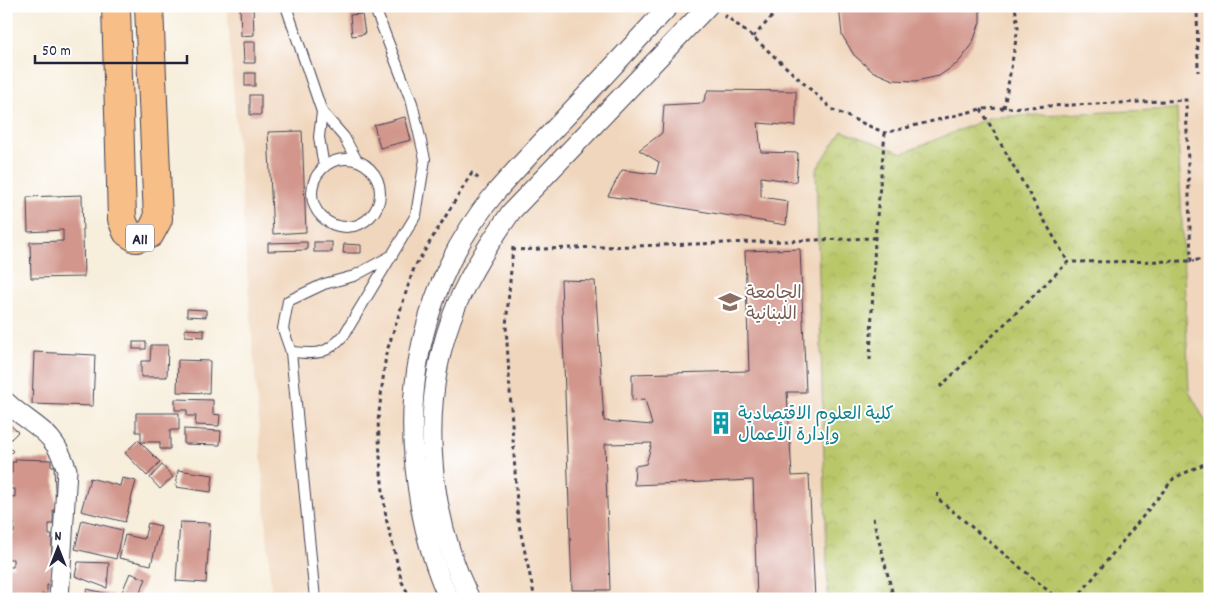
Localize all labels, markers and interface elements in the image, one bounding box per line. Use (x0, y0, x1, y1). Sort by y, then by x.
scale bar (35, 32, 188, 64)
text: 50 m (42, 41, 71, 63)
road number: A11 (126, 224, 154, 252)
place label: الجامعة اللبنانية (746, 282, 802, 328)
school or university icon: الجامعة اللبنانية (717, 289, 743, 315)
place label: كلية العلوم الاقتصادية وإدارة الأعمال (738, 403, 894, 449)
building icon: كلية العلوم الاقتصادية وإدارة الأعمال (708, 410, 734, 436)
north arrow (32, 522, 82, 572)
text: N (55, 527, 62, 547)

